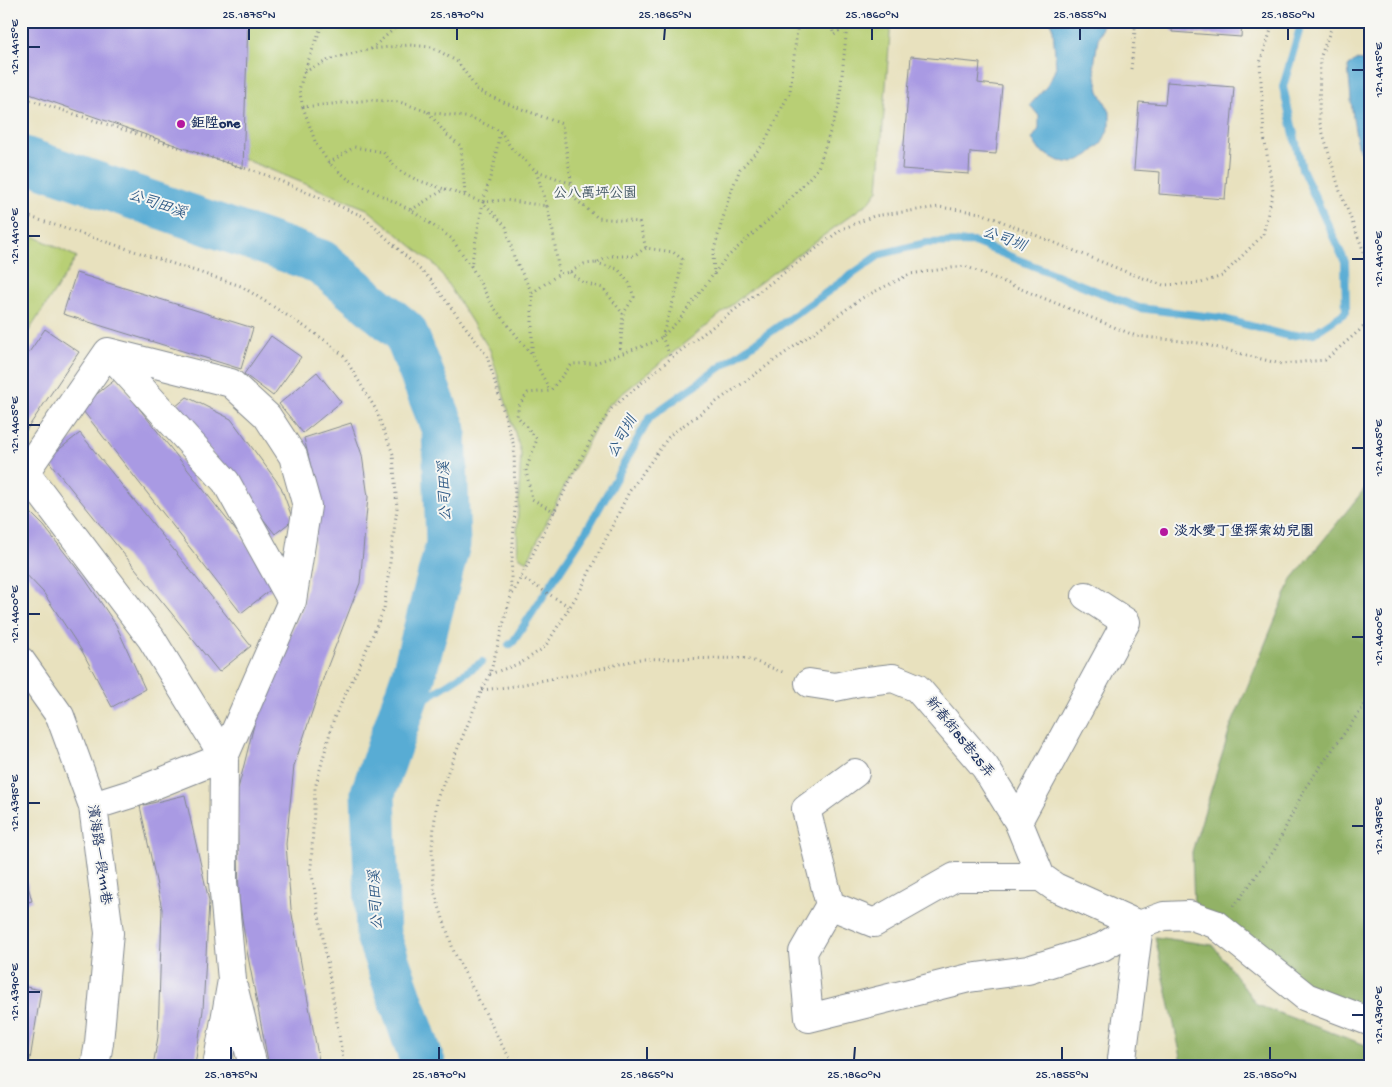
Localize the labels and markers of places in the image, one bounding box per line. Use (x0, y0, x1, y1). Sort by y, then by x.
place label: 鉅陞one (191, 116, 241, 133)
marker: 鉅陞one (175, 118, 187, 130)
place label: 淡水愛丁堡探索幼兒園 (1174, 523, 1314, 541)
marker: 淡水愛丁堡探索幼兒園 (1158, 526, 1170, 538)

